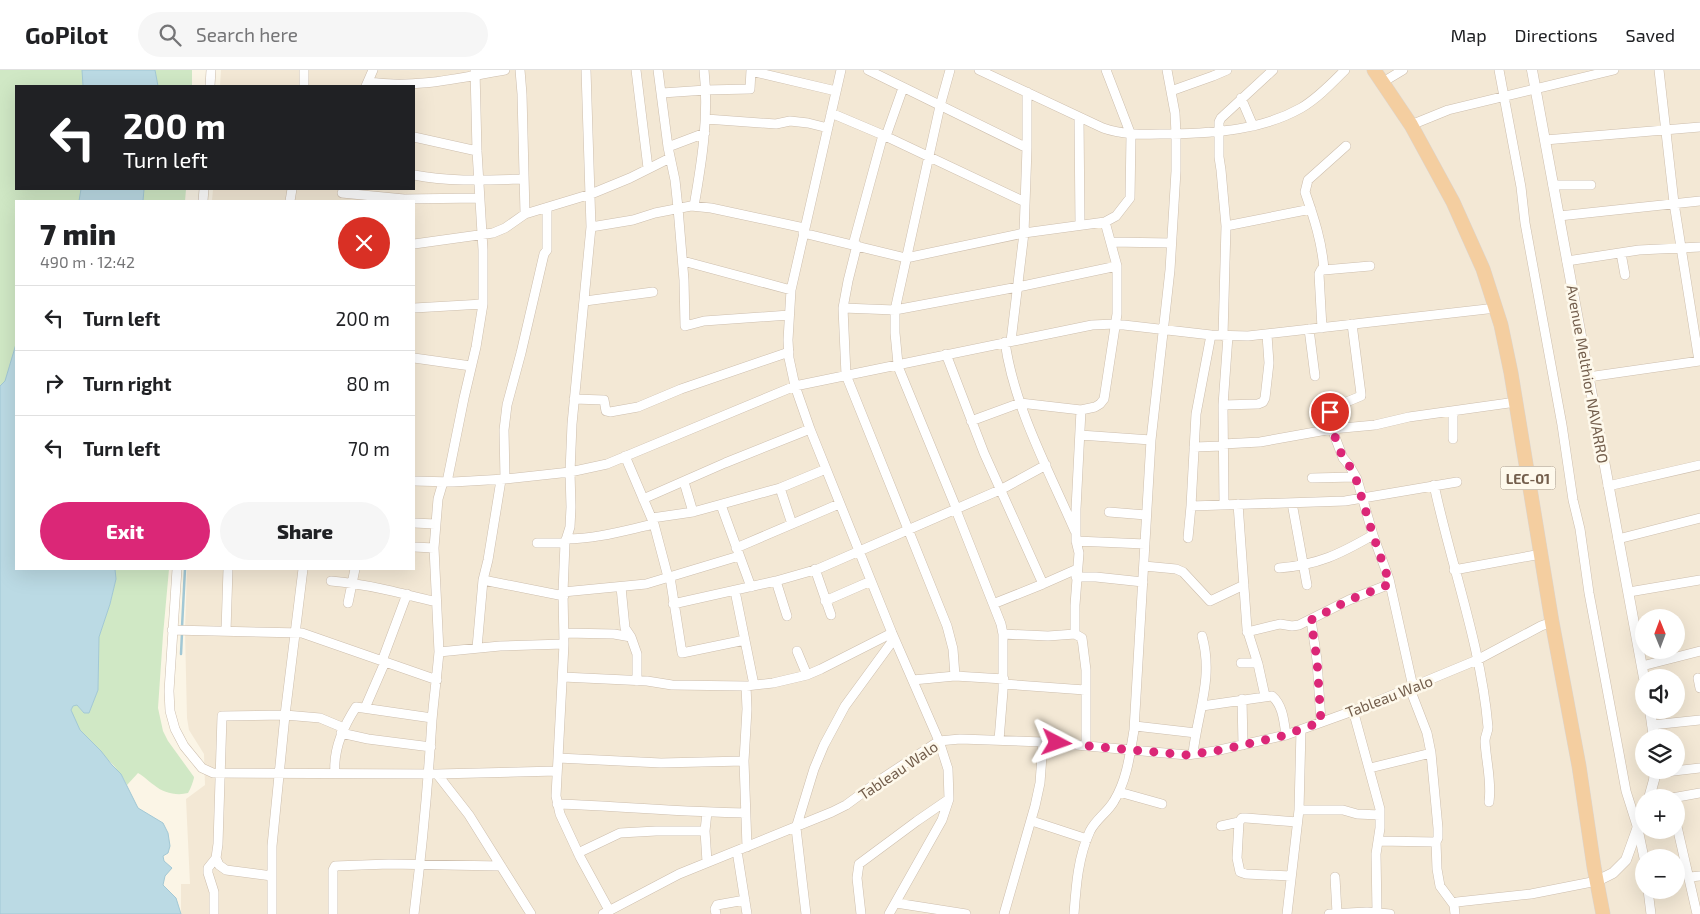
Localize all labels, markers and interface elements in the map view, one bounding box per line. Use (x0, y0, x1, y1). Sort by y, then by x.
search box (138, 12, 488, 57)
text: GoPilot (25, 20, 108, 49)
icon: search (156, 21, 184, 49)
text: Search here (196, 23, 298, 46)
text: Map (1450, 24, 1487, 46)
text: Directions (1515, 24, 1598, 46)
text: Saved (1626, 24, 1675, 46)
text: 200 m (123, 104, 226, 146)
icon: left (40, 105, 105, 170)
text: Turn left (123, 146, 208, 172)
text: 7 min (40, 215, 116, 251)
button: close (338, 217, 390, 269)
text: 490 m · 12:42 (40, 252, 135, 271)
street label: Avenue Melthior NAVARRO (1563, 283, 1613, 465)
icon: left (40, 304, 68, 332)
text: Turn left (83, 307, 160, 330)
text: 200 m (336, 307, 390, 330)
icon: right (40, 369, 68, 397)
text: Turn right (83, 372, 171, 395)
text: 80 m (346, 372, 390, 395)
pin (1309, 391, 1351, 433)
icon: arrive (1316, 398, 1344, 426)
icon: left (40, 434, 68, 462)
text: Turn left (83, 437, 160, 460)
text: 70 m (348, 437, 390, 460)
road number: LEC-01 (1500, 466, 1556, 489)
button: Exit (40, 502, 210, 560)
button: Share (220, 502, 390, 560)
north arrow (1635, 609, 1685, 659)
map controls (1635, 609, 1685, 899)
button: sound (1635, 669, 1685, 719)
street label: Tableau Walo (1343, 671, 1435, 721)
position arrow (1030, 716, 1082, 768)
button: layers (1635, 729, 1685, 779)
street label: Tableau Walo (855, 737, 941, 803)
button: + (1635, 789, 1685, 839)
button: − (1635, 849, 1685, 899)

